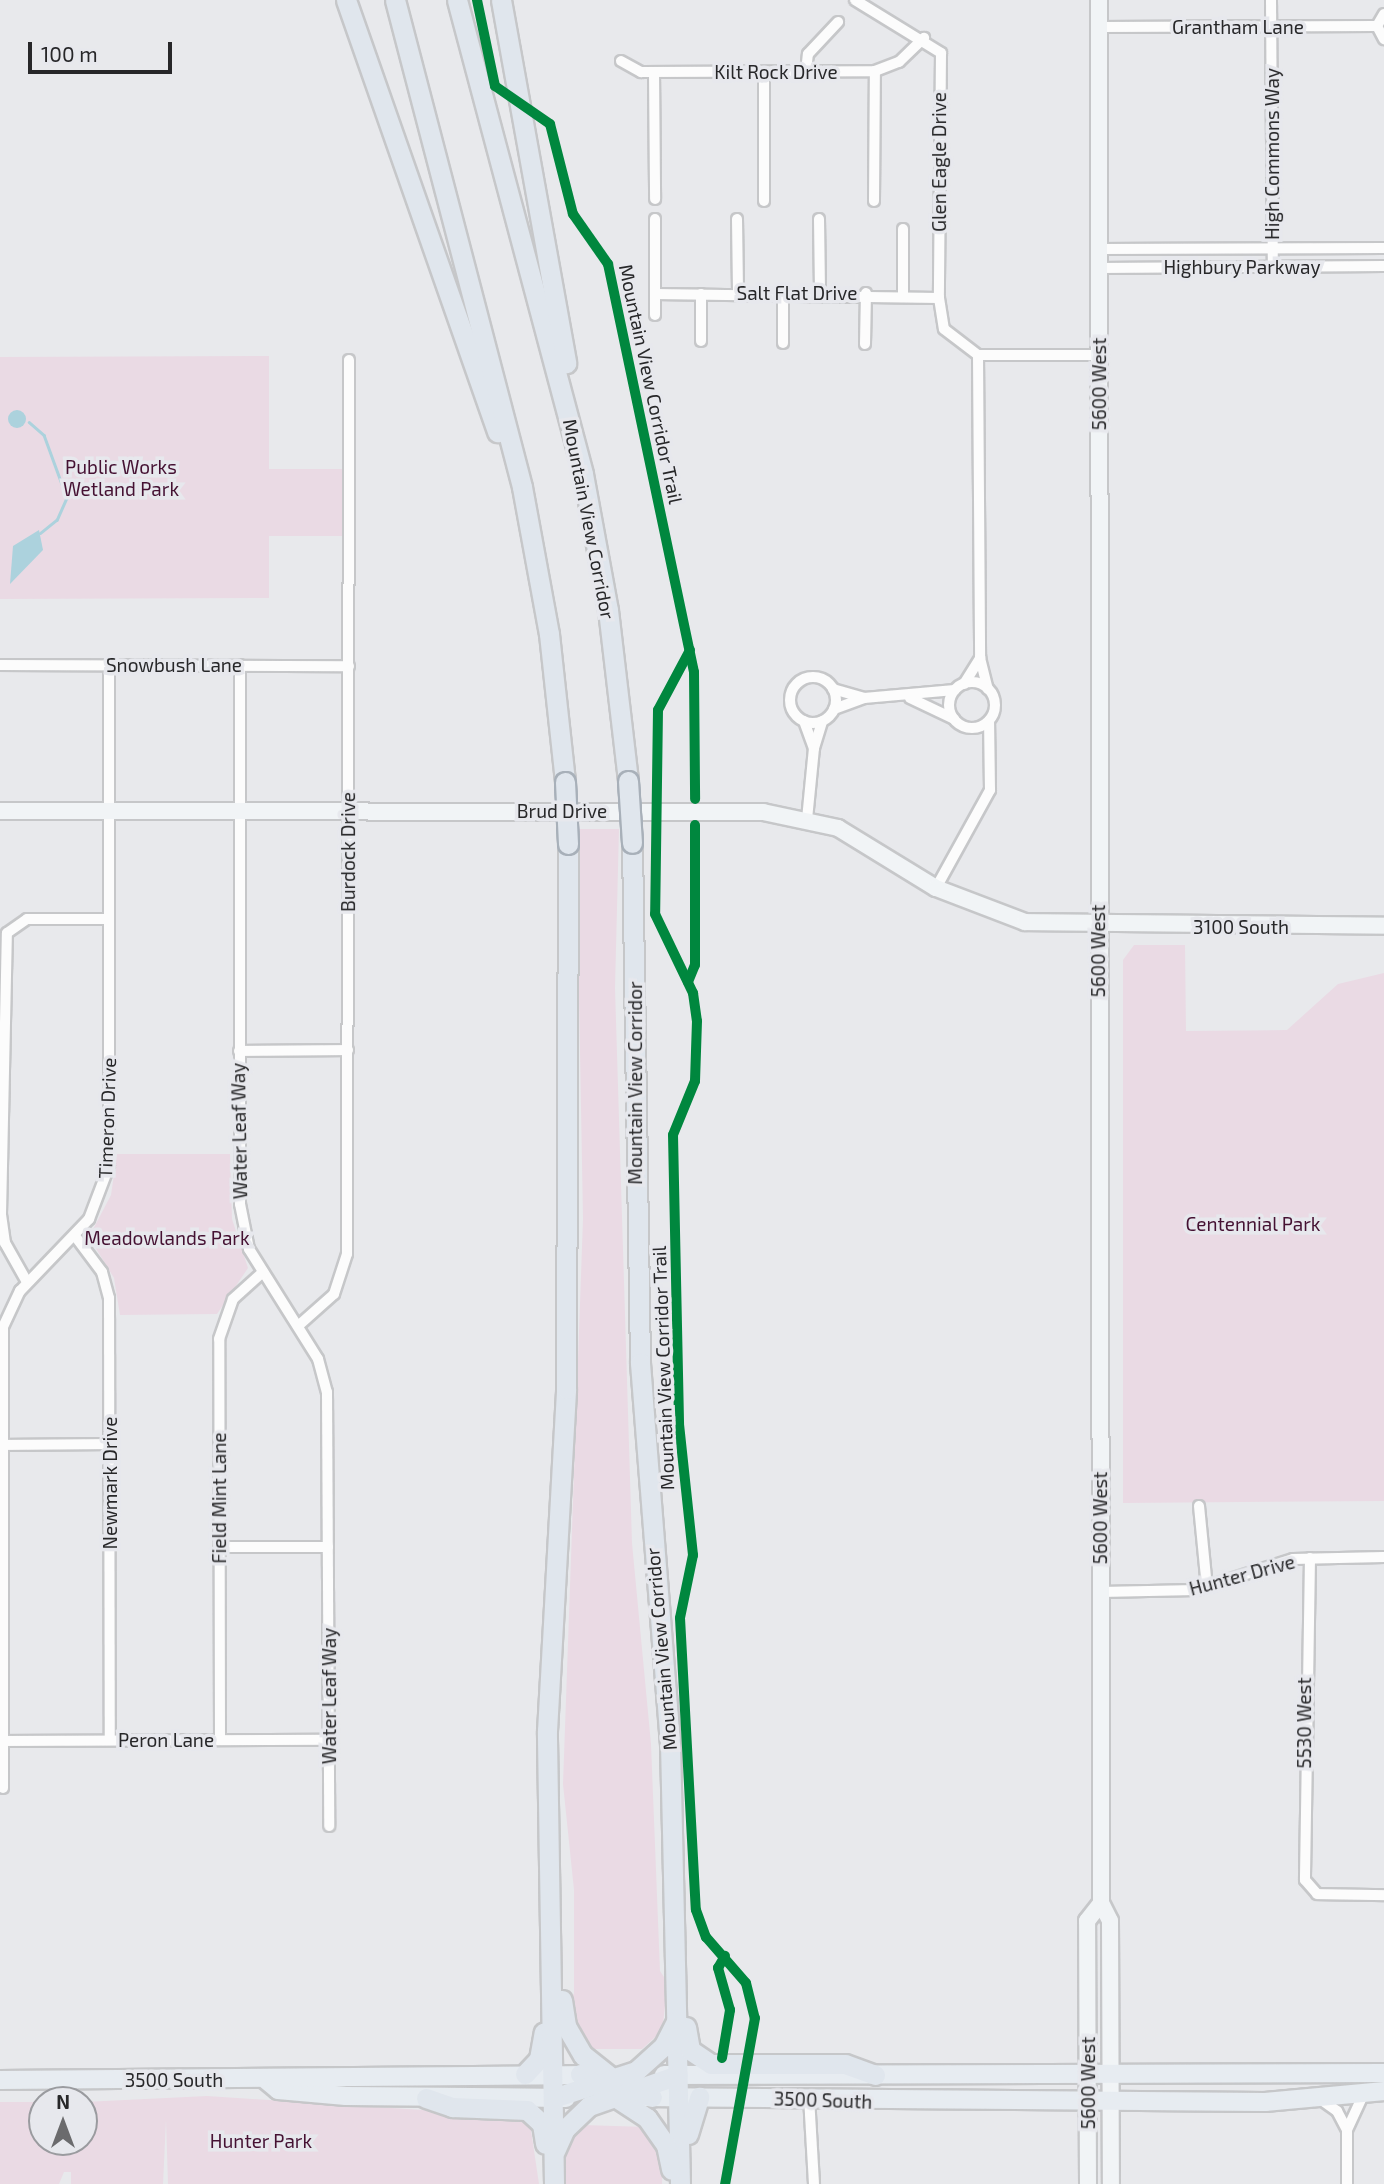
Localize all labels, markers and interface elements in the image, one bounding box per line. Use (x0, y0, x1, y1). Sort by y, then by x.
street label: Grantham Lane (1172, 16, 1304, 38)
scale bar (32, 28, 175, 72)
text: 100 m (41, 41, 98, 66)
street label: Kilt Rock Drive (714, 61, 838, 83)
street label: High Commons Way (1261, 68, 1283, 240)
street label: Glen Eagle Drive (928, 92, 950, 232)
street label: Highbury Parkway (1163, 256, 1321, 278)
street label: Mountain View Corridor Trail (614, 261, 688, 507)
street label: Salt Flat Drive (737, 282, 857, 304)
street label: 5600 West (1088, 338, 1110, 430)
street label: Mountain View Corridor (558, 417, 620, 621)
park label: Public Works Wetland Park (63, 456, 179, 500)
street label: Snowbush Lane (106, 654, 242, 676)
street label: Burdock Drive (337, 792, 359, 912)
street label: Brud Drive (517, 800, 607, 822)
street label: 5600 West (1087, 905, 1109, 997)
street label: 3100 South (1193, 916, 1289, 938)
street label: Mountain View Corridor (624, 981, 646, 1185)
street label: Timeron Drive (93, 1057, 121, 1179)
street label: Water Leaf Way (226, 1062, 252, 1200)
park label: Centennial Park (1185, 1213, 1321, 1235)
park label: Meadowlands Park (84, 1227, 250, 1249)
street label: Mountain View Corridor Trail (647, 1245, 679, 1491)
street label: Newmark Drive (99, 1417, 121, 1549)
street label: Field Mint Lane (208, 1432, 230, 1564)
street label: 5600 West (1089, 1472, 1111, 1564)
street label: Mountain View Corridor (641, 1546, 681, 1752)
street label: Hunter Drive (1186, 1550, 1298, 1600)
street label: Water Leaf Way (318, 1627, 340, 1765)
street label: 5530 West (1293, 1677, 1315, 1769)
street label: Peron Lane (118, 1729, 214, 1751)
street label: 5600 West (1077, 2037, 1099, 2129)
street label: 3500 South (125, 2069, 223, 2091)
north arrow (28, 2086, 98, 2156)
street label: 3500 South (773, 2087, 873, 2113)
text: N (56, 2090, 70, 2113)
park label: Hunter Park (210, 2130, 312, 2152)

